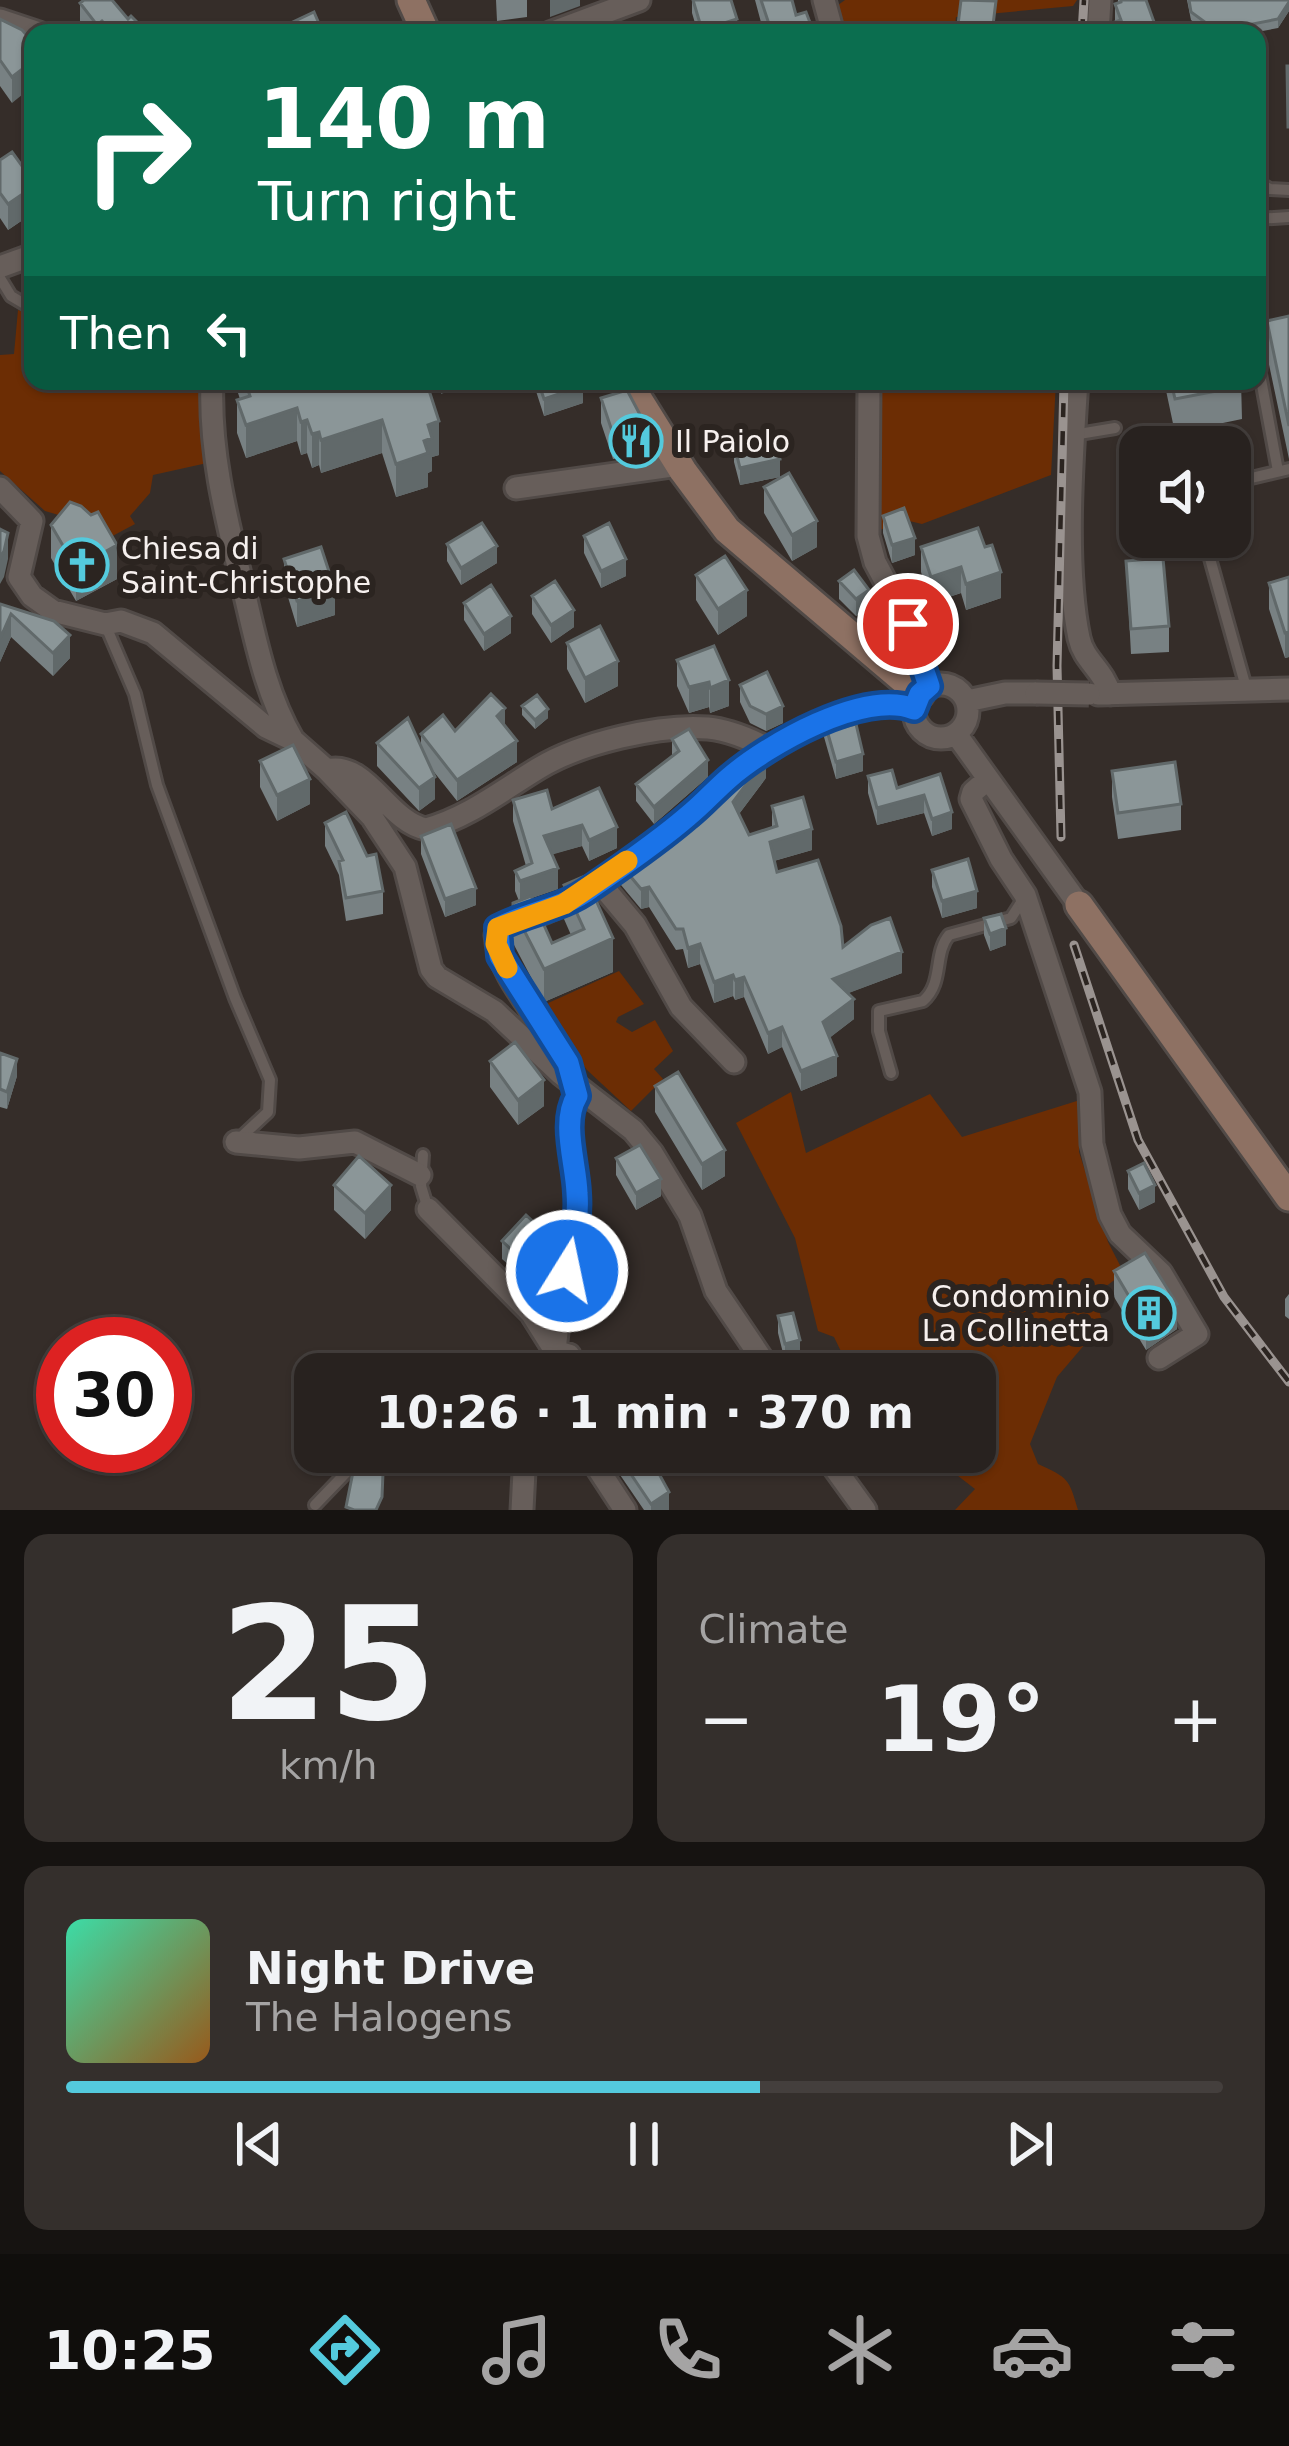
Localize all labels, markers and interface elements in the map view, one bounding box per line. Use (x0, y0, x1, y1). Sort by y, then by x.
text: 140 m (258, 70, 550, 168)
icon: right (60, 72, 216, 228)
text: Turn right (258, 170, 517, 233)
icon: left (196, 300, 262, 366)
text: Then (60, 307, 172, 360)
restaurant icon: Il Paiolo (608, 413, 664, 469)
place label: Il Paiolo (675, 424, 790, 459)
map controls (1119, 426, 1251, 558)
button: sound (1119, 426, 1251, 558)
place label: Chiesa di Saint-Christophe (121, 531, 371, 600)
church icon: Chiesa di Saint-Christophe (54, 537, 110, 593)
pin (857, 573, 959, 675)
icon: arrive (875, 591, 941, 657)
position arrow (504, 1208, 630, 1334)
place label: Condominio La Collinetta (922, 1279, 1110, 1348)
building icon: Condominio La Collinetta (1121, 1285, 1177, 1341)
speed limit sign: 30 (36, 1317, 192, 1473)
text: 10:26 · 1 min · 370 m (376, 1386, 914, 1439)
text: 25 (220, 1574, 437, 1756)
text: Climate (699, 1607, 849, 1652)
text: 19° (876, 1667, 1046, 1772)
text: − (699, 1681, 754, 1758)
text: + (1168, 1681, 1223, 1758)
text: km/h (279, 1743, 377, 1788)
text: Night Drive (246, 1942, 535, 1995)
text: The Halogens (246, 1995, 513, 2040)
icon: previous (226, 2111, 292, 2177)
icon: pause (611, 2111, 677, 2177)
icon: next (997, 2111, 1063, 2177)
icon: directions (303, 2308, 387, 2392)
icon: music (475, 2308, 559, 2392)
icon: phone (646, 2308, 730, 2392)
icon: climate (818, 2308, 902, 2392)
icon: car (990, 2308, 1074, 2392)
icon: filters (1161, 2308, 1245, 2392)
text: 10:25 (44, 2319, 216, 2382)

